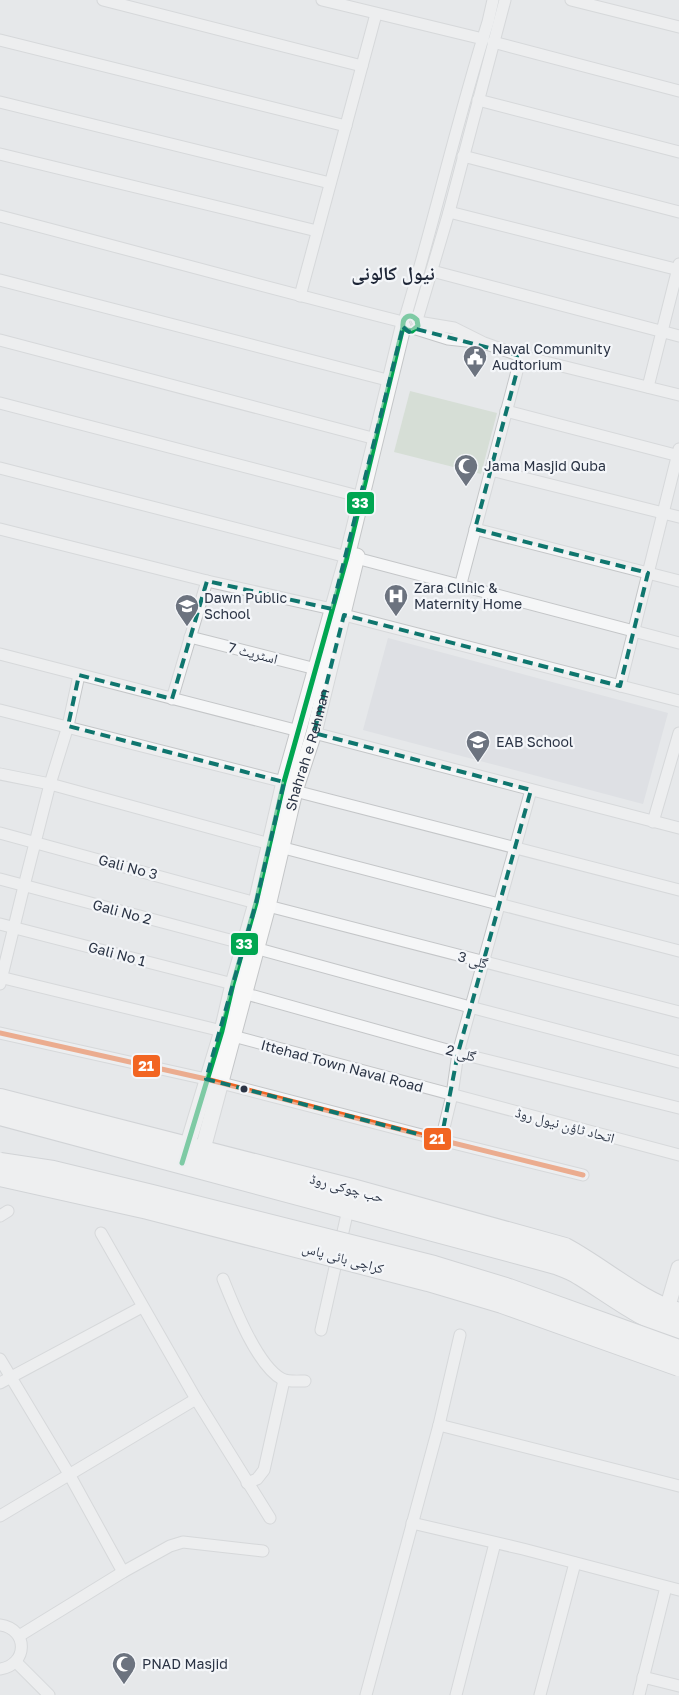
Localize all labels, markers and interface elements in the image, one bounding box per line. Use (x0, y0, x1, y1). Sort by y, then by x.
district label: نیول کالونی (351, 261, 435, 285)
place label: Naval Community Audtorium (492, 340, 611, 373)
public building icon: Naval Community Audtorium (462, 344, 488, 378)
mosque icon: Jama Masjid Quba (453, 453, 479, 487)
place label: Jama Masjid Quba (484, 457, 606, 474)
line badge: 33 (346, 491, 375, 515)
text: 33 (351, 494, 369, 511)
place label: Zara Clinic & Maternity Home (414, 579, 522, 612)
hospital icon: Zara Clinic & Maternity Home (383, 583, 409, 617)
place label: Dawn Public School (204, 589, 288, 622)
school or university icon: Dawn Public School (174, 593, 200, 627)
street label: اسٹریٹ 7 (226, 638, 280, 668)
street label: Shahrah e Rehman (282, 687, 332, 812)
school or university icon: EAB School (465, 729, 491, 763)
place label: EAB School (496, 733, 573, 750)
street label: Gali No 3 (97, 851, 159, 883)
street label: Gali No 2 (91, 896, 153, 928)
line badge: 33 (230, 932, 259, 956)
text: 33 (235, 935, 253, 952)
street label: Gali No 1 (87, 938, 148, 969)
street label: گلی 3 (456, 947, 490, 973)
street label: Ittehad Town Naval Road (259, 1036, 425, 1095)
street label: گلی 2 (444, 1040, 478, 1066)
line badge: 21 (132, 1054, 161, 1078)
text: 21 (138, 1057, 154, 1074)
unlabelled marker (239, 1084, 249, 1094)
street label: اتحاد ٹاؤن نیول روڈ (513, 1103, 617, 1147)
line badge: 21 (423, 1127, 452, 1151)
text: 21 (429, 1130, 445, 1147)
street label: حب چوکی روڈ (308, 1169, 386, 1207)
street label: کراچی بائی پاس (300, 1238, 386, 1278)
mosque icon: PNAD Masjid (111, 1651, 137, 1685)
place label: PNAD Masjid (142, 1655, 228, 1672)

